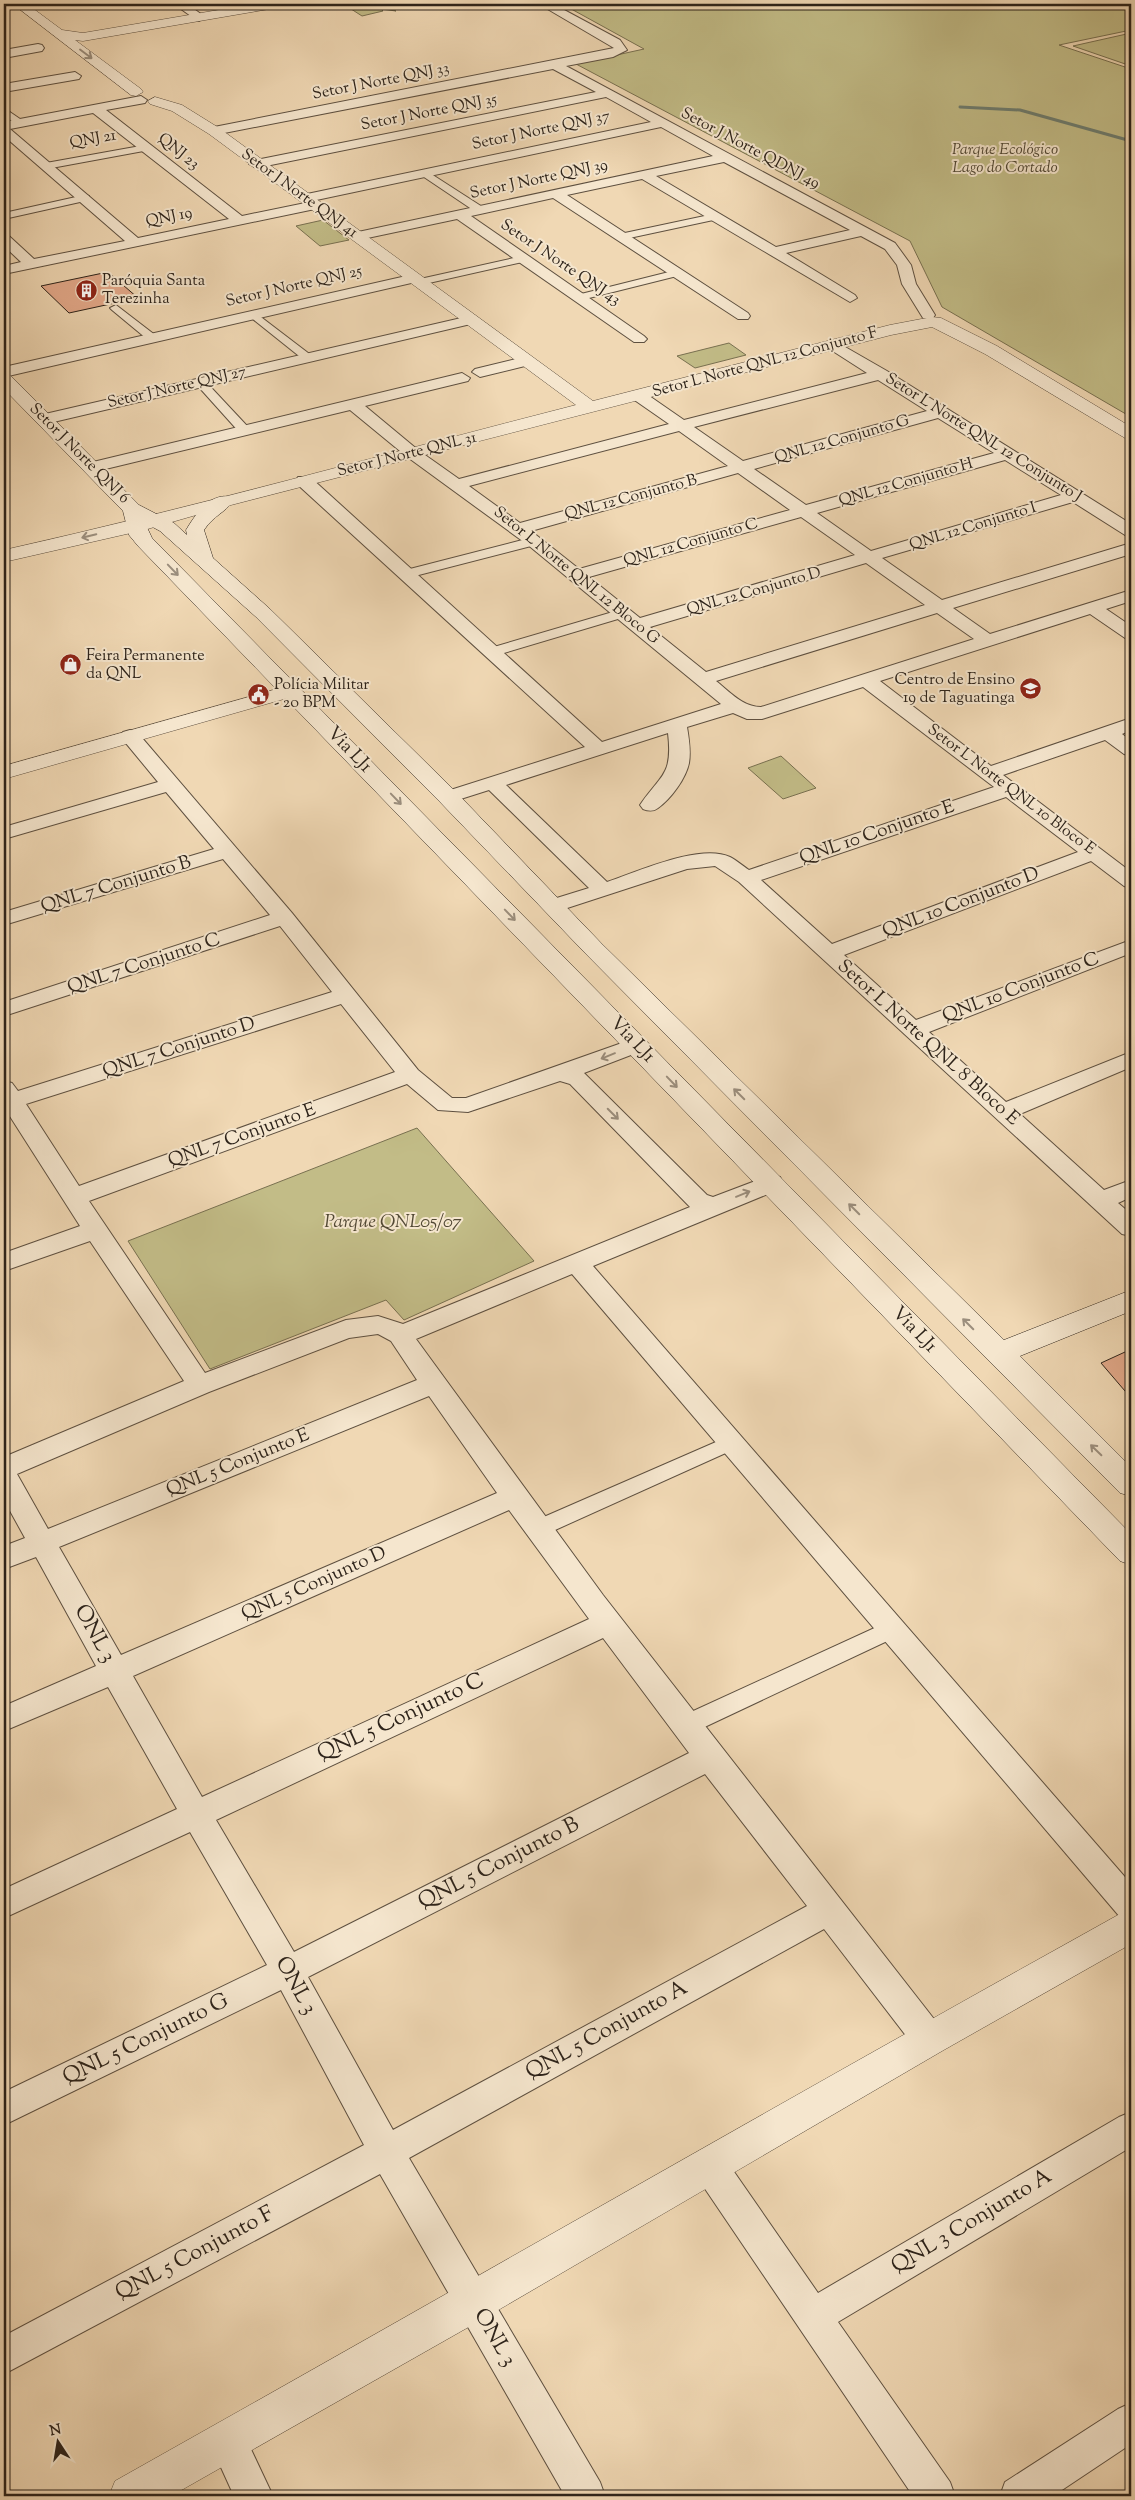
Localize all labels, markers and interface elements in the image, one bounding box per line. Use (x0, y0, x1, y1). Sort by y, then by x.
one-way arrow (79, 49, 92, 60)
street label: Setor J Norte QNJ 33 (311, 57, 451, 107)
street label: Setor J Norte QNJ 35 (359, 88, 500, 137)
street label: Setor J Norte QDNJ 49 (676, 103, 824, 196)
street label: Setor J Norte QNJ 37 (470, 105, 612, 157)
street label: QNJ 21 (68, 125, 119, 155)
street label: QNJ 23 (152, 128, 204, 176)
park label: Parque Ecológico Lago do Cortado (952, 139, 1058, 180)
street label: Setor J Norte QNJ 41 (236, 144, 363, 245)
street label: Setor J Norte QNJ 39 (468, 154, 610, 206)
street label: QNJ 19 (144, 202, 195, 234)
street label: Setor J Norte QNJ 43 (495, 214, 625, 312)
street label: Setor J Norte QNJ 25 (224, 260, 365, 314)
place label: Paróquia Santa Terezinha (102, 270, 206, 311)
building icon: Paróquia Santa Terezinha (74, 278, 98, 302)
street label: Setor L Norte QNL 12 Conjunto F (650, 322, 880, 404)
street label: Setor J Norte QNJ 27 (105, 361, 249, 415)
street label: Setor L Norte QNL 12 Conjunto J (880, 368, 1086, 508)
street label: Setor J Norte QNJ 6 (23, 398, 135, 510)
street label: QNL 12 Conjunto G (772, 410, 912, 470)
street label: Setor J Norte QNL 31 (335, 426, 480, 483)
street label: QNL 12 Conjunto H (836, 453, 976, 513)
street label: QNL 12 Conjunto B (562, 469, 700, 527)
street label: QNL 12 Conjunto I (907, 497, 1039, 557)
street label: Setor L Norte QNL 12 Bloco G (488, 502, 664, 650)
street label: QNL 12 Conjunto C (621, 513, 761, 573)
one-way arrow (82, 532, 98, 541)
street label: QNL 12 Conjunto D (684, 562, 824, 622)
one-way arrow (166, 564, 179, 576)
place label: Feira Permanente da QNL (86, 645, 205, 686)
shop icon: Feira Permanente da QNL (58, 653, 82, 677)
place label: Centro de Ensino 19 de Taguatinga (894, 669, 1016, 710)
place label: Polícia Militar - 2o BPM (274, 674, 369, 715)
school or university icon: Centro de Ensino 19 de Taguatinga (1019, 677, 1043, 701)
public building icon: Polícia Militar - 2o BPM (246, 682, 270, 706)
street label: Setor L Norte QNL 10 Bloco E (922, 719, 1100, 861)
street label: Via LJ1 (320, 721, 378, 780)
one-way arrow (390, 793, 402, 805)
street label: QNL 10 Conjunto E (796, 794, 959, 872)
street label: QNL 7 Conjunto B (37, 849, 195, 921)
street label: QNL 10 Conjunto D (879, 861, 1043, 945)
one-way arrow (503, 909, 515, 921)
street label: QNL 7 Conjunto C (64, 927, 224, 1001)
street label: QNL 10 Conjunto C (939, 946, 1103, 1030)
street label: Setor L Norte QNL 8 Bloco E (831, 954, 1026, 1133)
street label: QNL 7 Conjunto D (99, 1011, 259, 1085)
street label: Via LJ1 (603, 1011, 661, 1070)
one-way arrow (601, 1052, 616, 1061)
one-way arrow (666, 1075, 678, 1088)
one-way arrow (733, 1087, 745, 1100)
street label: QNL 7 Conjunto E (164, 1097, 320, 1175)
one-way arrow (606, 1108, 619, 1120)
one-way arrow (735, 1189, 750, 1199)
one-way arrow (847, 1203, 860, 1215)
park label: Parque QNL05/07 (324, 1209, 462, 1236)
street label: Via LJ1 (885, 1301, 943, 1360)
one-way arrow (962, 1318, 974, 1330)
street label: QNL 5 Conjunto E (162, 1422, 314, 1504)
one-way arrow (1091, 1445, 1103, 1457)
street label: QNL 5 Conjunto D (237, 1540, 391, 1628)
street label: ONL 3 (65, 1599, 123, 1669)
street label: QNL 5 Conjunto C (312, 1665, 490, 1771)
street label: QNL 5 Conjunto B (413, 1809, 585, 1919)
street label: ONL 3 (266, 1951, 324, 2021)
street label: QNL 5 Conjunto A (520, 1973, 694, 2089)
street label: QNL 5 Conjunto G (57, 1986, 235, 2094)
street label: QNL 3 Conjunto A (885, 2161, 1059, 2283)
street label: QNL 5 Conjunto F (110, 2199, 280, 2309)
street label: ONL 3 (464, 2303, 524, 2373)
north arrow (32, 2418, 82, 2468)
text: N (48, 2420, 63, 2442)

